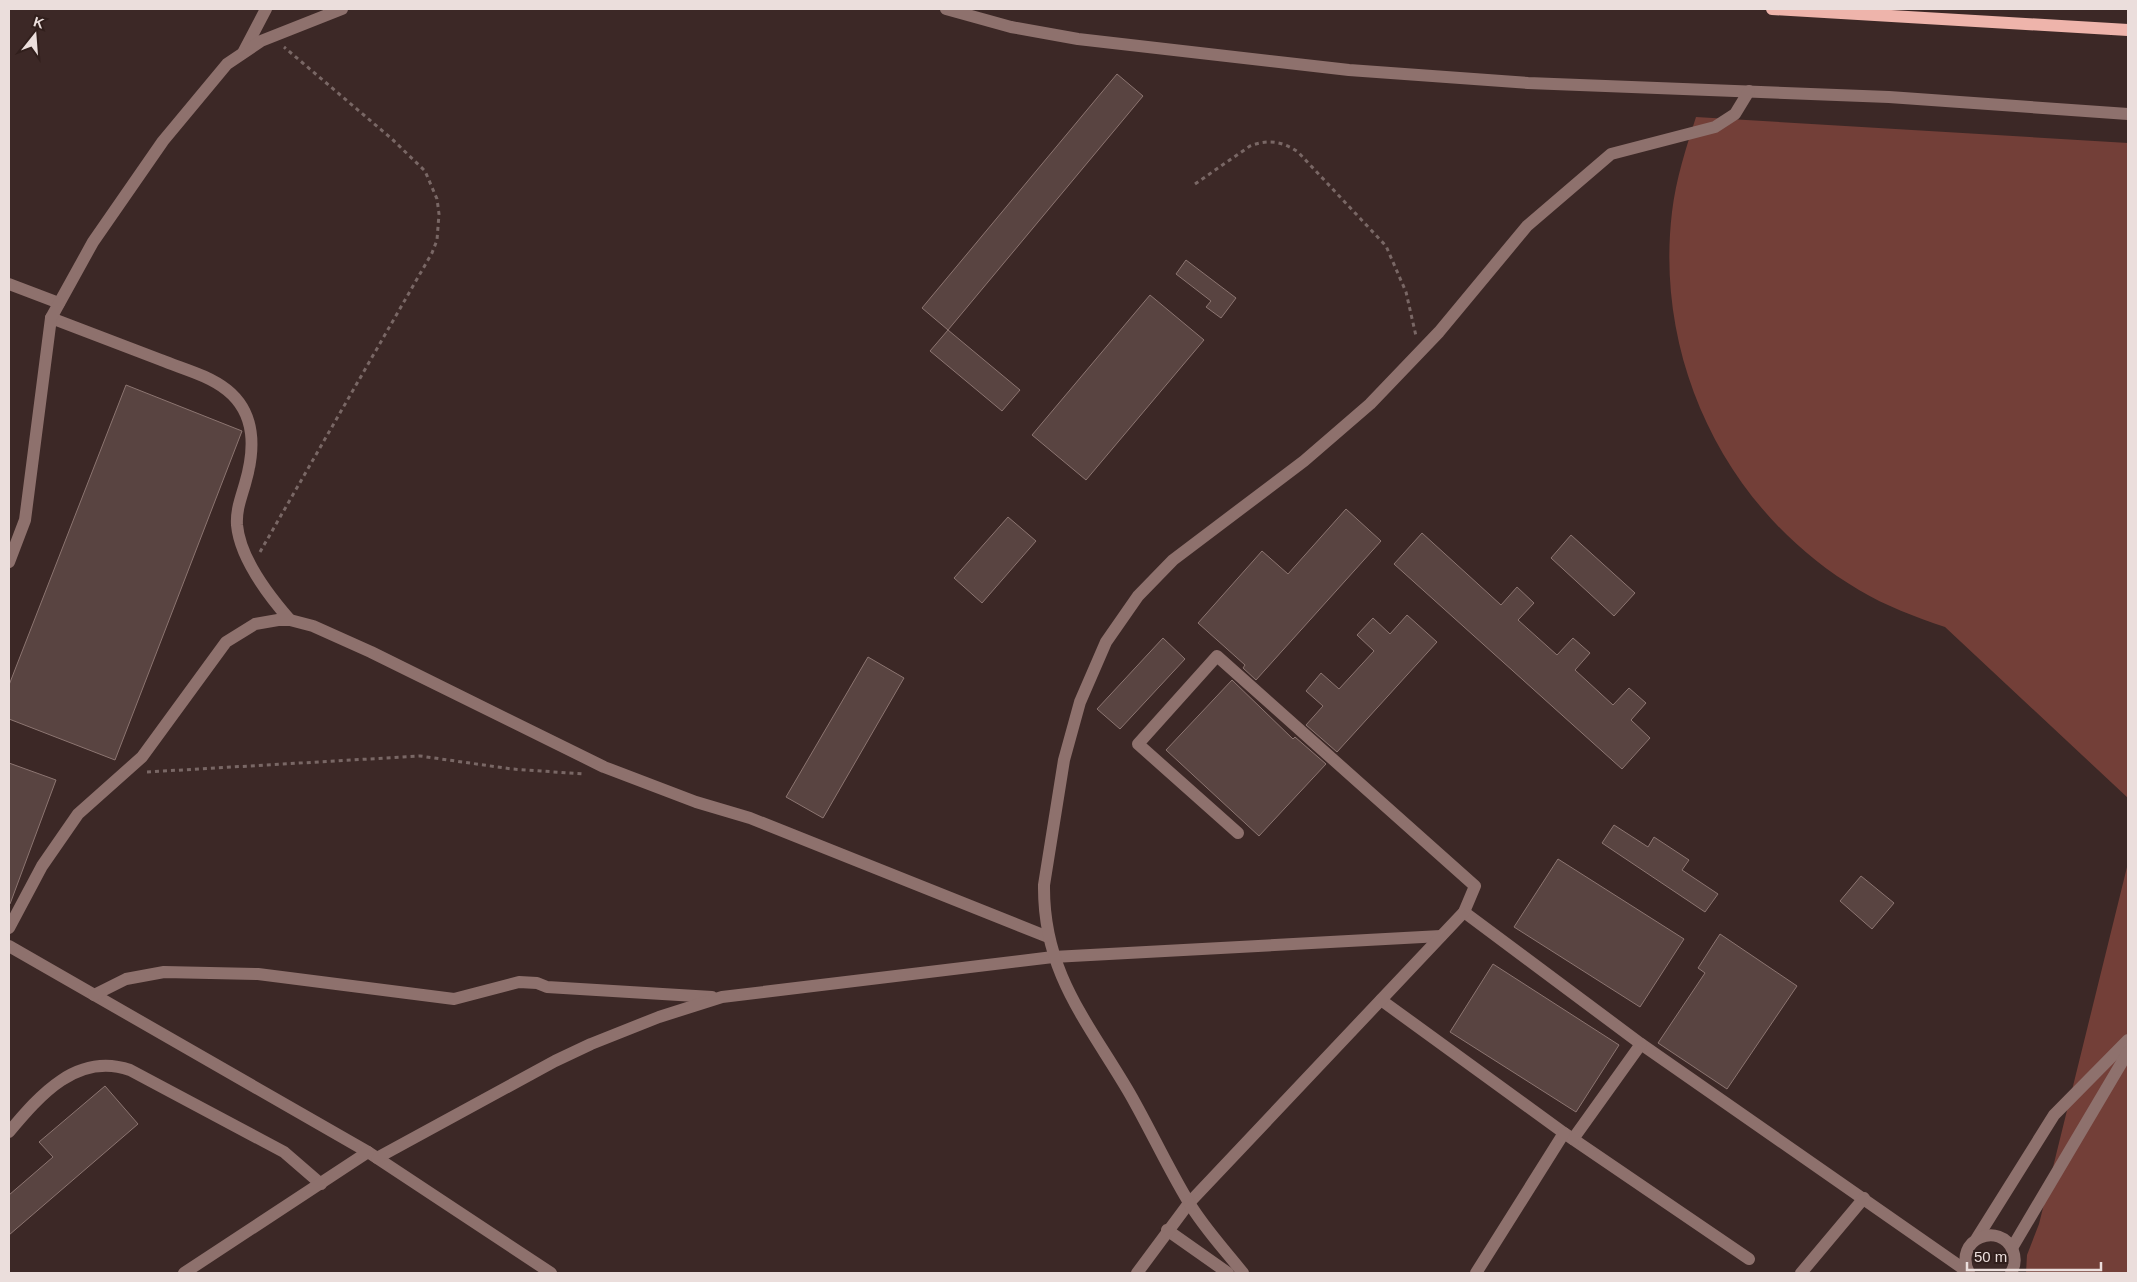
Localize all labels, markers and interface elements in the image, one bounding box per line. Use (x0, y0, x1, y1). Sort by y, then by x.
north arrow (10, 10, 60, 60)
text: K (32, 13, 46, 32)
scale bar (1967, 1240, 2101, 1272)
text: 50 m (1974, 1248, 2007, 1265)

